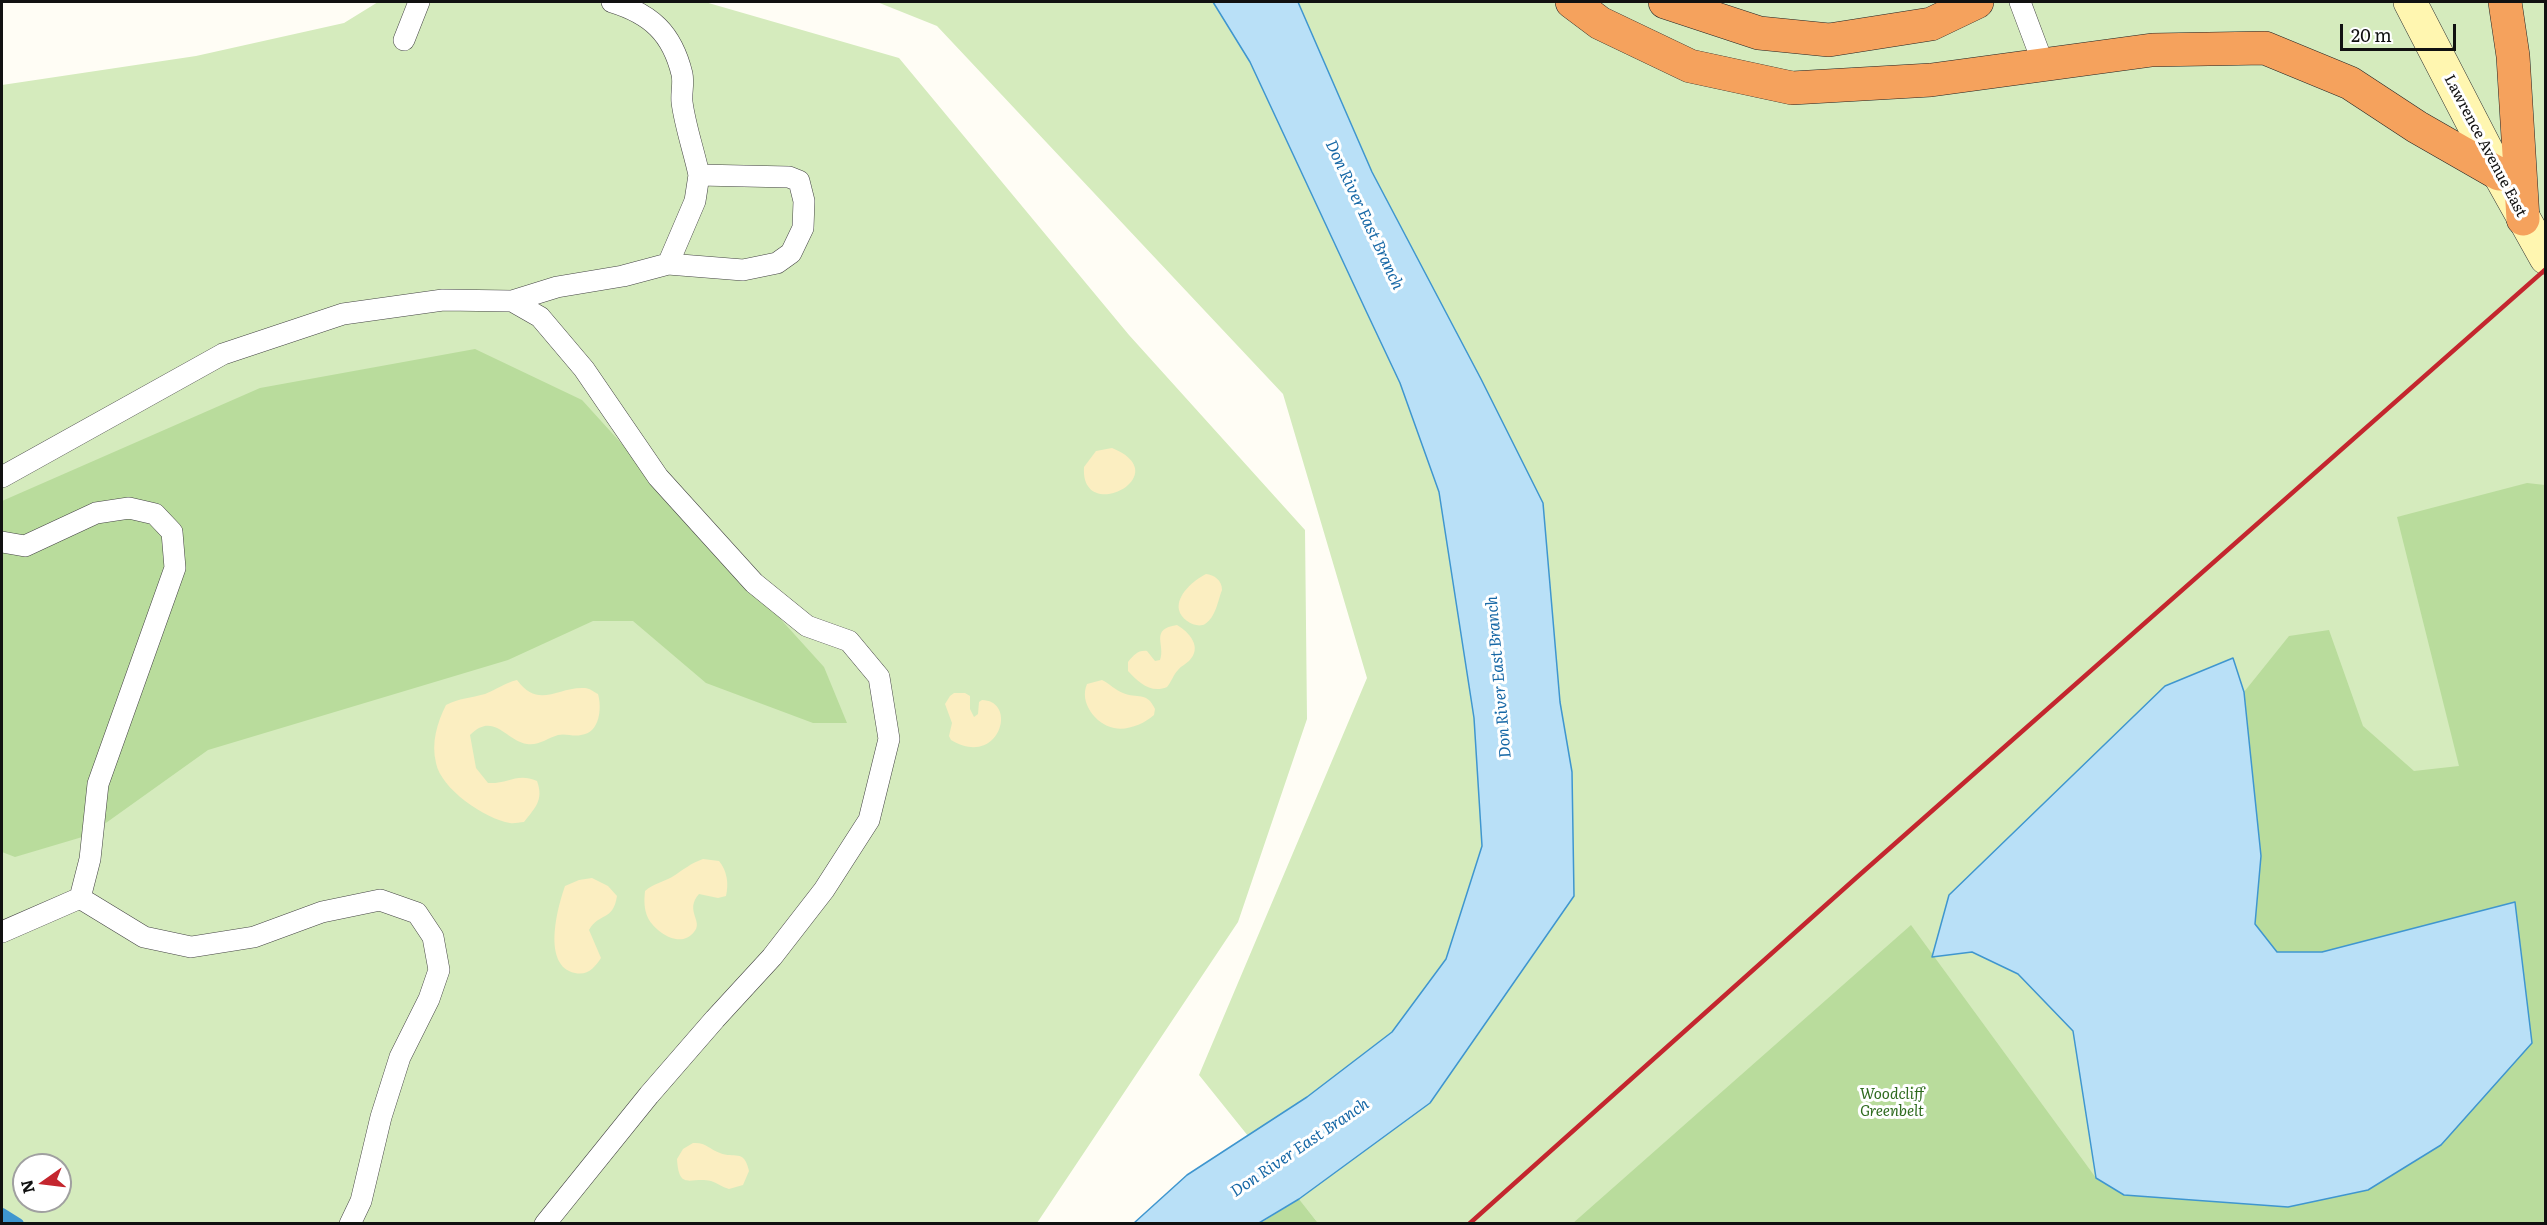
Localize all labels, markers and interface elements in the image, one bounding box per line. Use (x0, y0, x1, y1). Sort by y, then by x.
scale bar (2343, 12, 2458, 50)
text: 20 m (2351, 21, 2392, 48)
street label: Lawrence Avenue East (2440, 72, 2530, 220)
water label: Don River East Branch (1321, 137, 1407, 293)
water label: Don River East Branch (1482, 595, 1516, 759)
park label: Woodcliff Greenbelt (1860, 1086, 1924, 1121)
water label: Don River East Branch (1227, 1095, 1373, 1201)
north arrow (12, 1153, 72, 1213)
text: N (13, 1177, 40, 1196)

